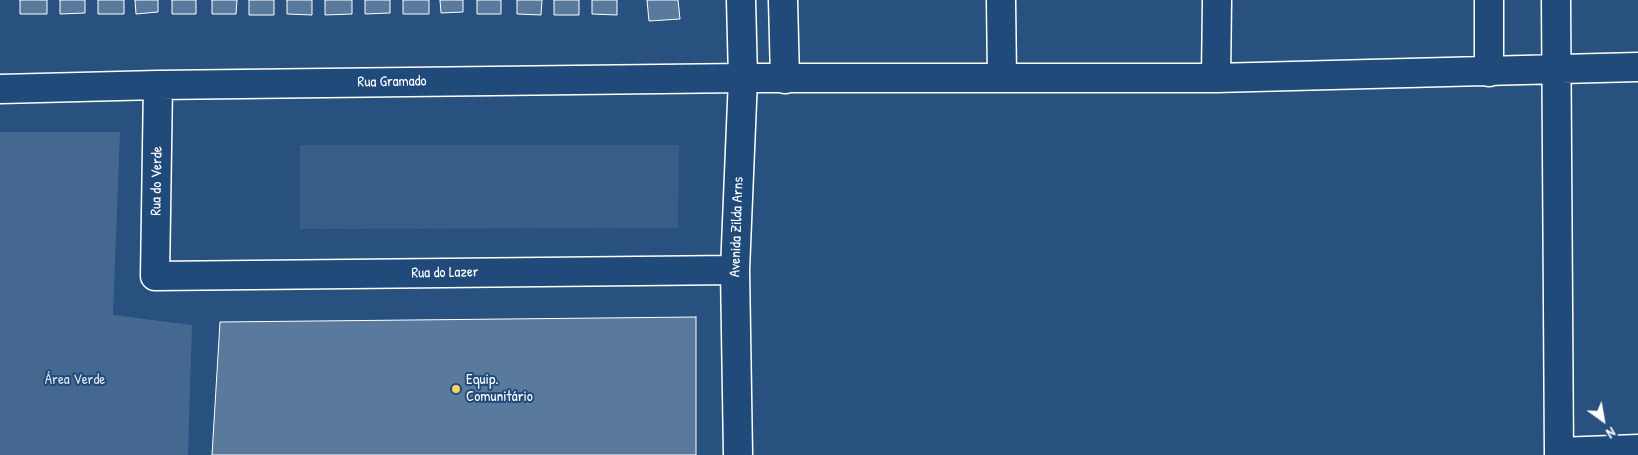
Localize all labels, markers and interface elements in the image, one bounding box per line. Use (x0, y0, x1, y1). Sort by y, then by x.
street label: Rua Gramado (357, 72, 427, 92)
street label: Rua do Verde (147, 146, 167, 216)
street label: Avenida Zilda Arns (726, 177, 748, 277)
street label: Rua do Lazer (411, 263, 479, 283)
park label: Área Verde (45, 371, 105, 389)
place label: Equip. Comunitário (466, 371, 533, 406)
marker: Equip. Comunitário (450, 383, 462, 395)
north arrow (1578, 395, 1628, 445)
text: N (1603, 423, 1619, 443)

